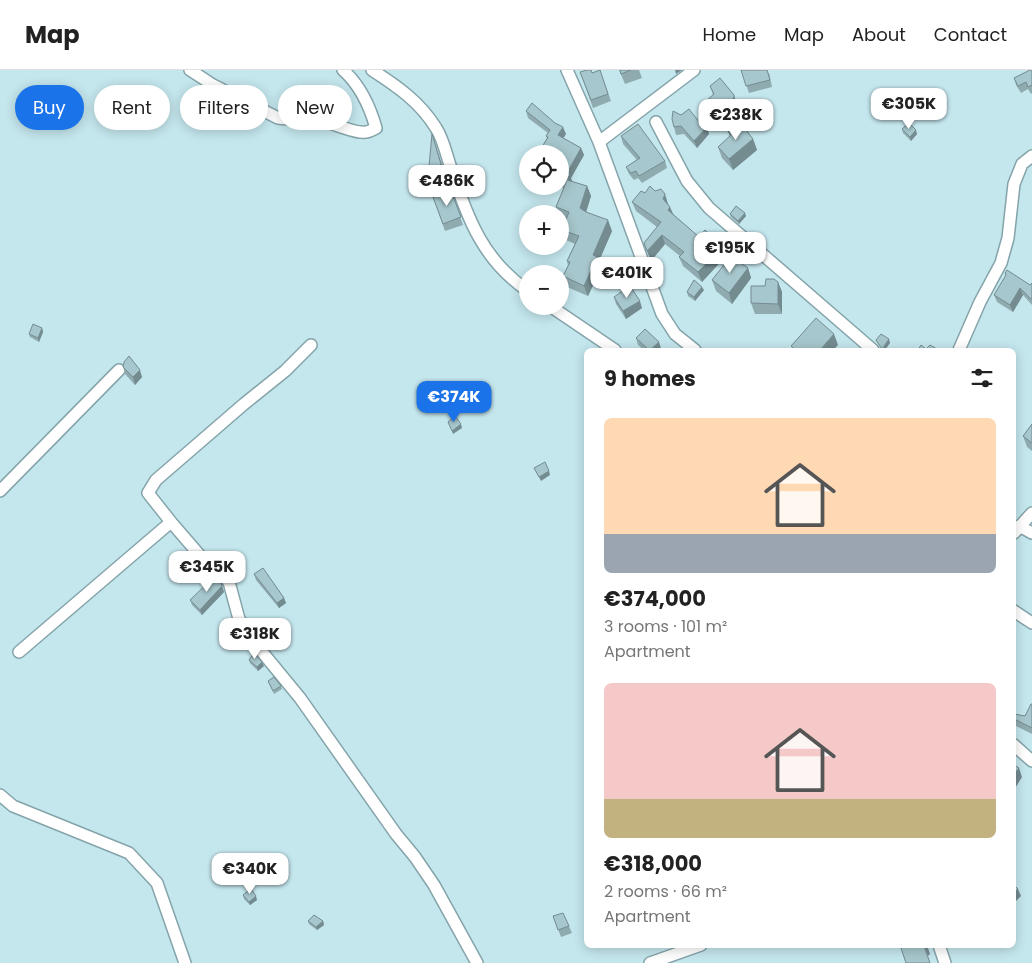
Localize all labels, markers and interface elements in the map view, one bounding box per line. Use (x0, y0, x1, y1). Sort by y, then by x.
text: Map (25, 18, 80, 51)
text: Home (702, 22, 756, 47)
text: Map (784, 22, 824, 47)
text: About (852, 22, 906, 47)
text: Contact (934, 22, 1007, 47)
chip: Buy (15, 85, 84, 130)
chip: Rent (94, 85, 170, 130)
chip: Filters (180, 85, 268, 130)
chip: New (278, 85, 352, 130)
pin: €305K (874, 88, 944, 130)
text: €305K (882, 92, 936, 115)
pin: €238K (701, 98, 771, 141)
text: €238K (709, 103, 763, 126)
map controls (519, 145, 569, 315)
button: locate (519, 145, 569, 195)
pin: €486K (412, 164, 482, 207)
text: €486K (419, 169, 475, 192)
button: + (519, 205, 569, 255)
pin: €195K (695, 232, 765, 274)
text: €195K (705, 236, 755, 259)
pin: €401K (592, 256, 662, 299)
text: €401K (601, 261, 653, 284)
button: − (519, 265, 569, 315)
text: 9 homes (604, 364, 696, 393)
icon: filters (968, 364, 996, 392)
pin: €374K (419, 380, 489, 423)
text: €374K (428, 385, 480, 408)
icon: home (755, 450, 845, 540)
pin: €345K (172, 550, 242, 593)
text: €345K (180, 555, 234, 578)
text: €374,000 (604, 584, 706, 613)
text: 3 rooms · 101 m² (604, 615, 727, 638)
pin: €318K (220, 618, 290, 660)
text: €318K (230, 622, 280, 645)
text: Apartment (604, 640, 691, 663)
icon: home (755, 715, 845, 805)
text: €318,000 (604, 849, 702, 878)
pin: €340K (215, 852, 285, 895)
text: €340K (223, 857, 277, 880)
text: 2 rooms · 66 m² (604, 880, 727, 903)
text: Apartment (604, 905, 691, 928)

